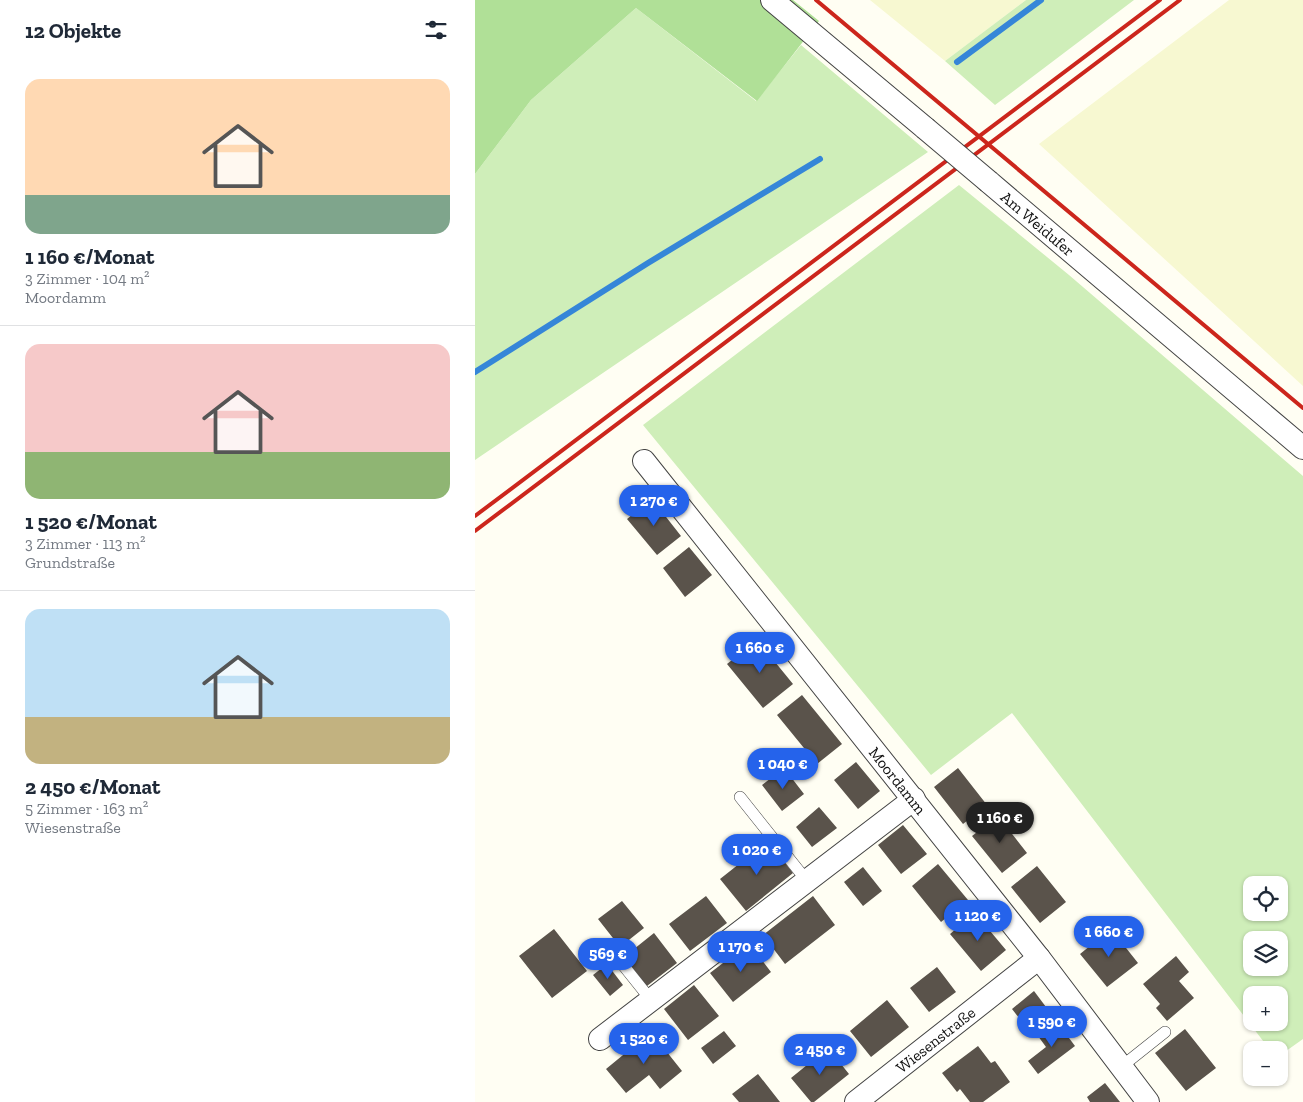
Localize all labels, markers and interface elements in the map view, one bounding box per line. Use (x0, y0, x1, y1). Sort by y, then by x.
icon: filters (422, 16, 450, 44)
text: 12 Objekte (25, 18, 121, 43)
icon: home (193, 111, 283, 201)
street label: Am Weidufer (997, 187, 1078, 260)
text: 1 160 €/Monat (25, 244, 154, 269)
text: 3 Zimmer · 104 m² (25, 269, 150, 288)
text: Moordamm (25, 288, 106, 307)
icon: home (193, 377, 283, 467)
pin: 1 270 € (608, 484, 700, 527)
text: 1 270 € (630, 491, 678, 510)
text: 1 520 €/Monat (25, 509, 157, 534)
text: 3 Zimmer · 113 m² (25, 534, 146, 553)
text: Grundstraße (25, 553, 115, 572)
pin: 1 660 € (714, 632, 806, 674)
text: 1 660 € (736, 638, 784, 657)
icon: home (193, 642, 283, 732)
street label: Moordamm (865, 743, 930, 819)
pin: 1 040 € (737, 748, 829, 790)
text: 1 040 € (758, 754, 808, 773)
text: 2 450 €/Monat (25, 774, 160, 799)
text: 5 Zimmer · 163 m² (25, 799, 148, 818)
pin: 1 160 € (954, 802, 1046, 844)
text: 1 160 € (977, 808, 1023, 827)
text: Wiesenstraße (25, 818, 121, 837)
pin: 1 020 € (711, 834, 803, 876)
text: 1 020 € (733, 840, 781, 859)
map controls (1243, 876, 1288, 1086)
button: locate (1243, 876, 1288, 921)
pin: 1 120 € (932, 900, 1024, 942)
text: 1 120 € (955, 906, 1001, 925)
pin: 1 660 € (1063, 916, 1155, 958)
text: 1 660 € (1085, 922, 1133, 941)
pin: 1 170 € (695, 930, 787, 973)
button: layers (1243, 931, 1288, 976)
text: 1 170 € (718, 937, 764, 956)
pin: 569 € (573, 938, 643, 980)
text: 569 € (589, 944, 627, 963)
button: + (1243, 986, 1288, 1031)
street label: Wiesenstraße (892, 1003, 979, 1077)
pin: 1 590 € (1006, 1006, 1098, 1048)
text: 1 590 € (1028, 1012, 1076, 1031)
pin: 1 520 € (598, 1022, 690, 1065)
text: 1 520 € (620, 1029, 668, 1048)
pin: 2 450 € (774, 1034, 866, 1076)
text: 2 450 € (795, 1040, 845, 1059)
button: − (1243, 1041, 1288, 1086)

